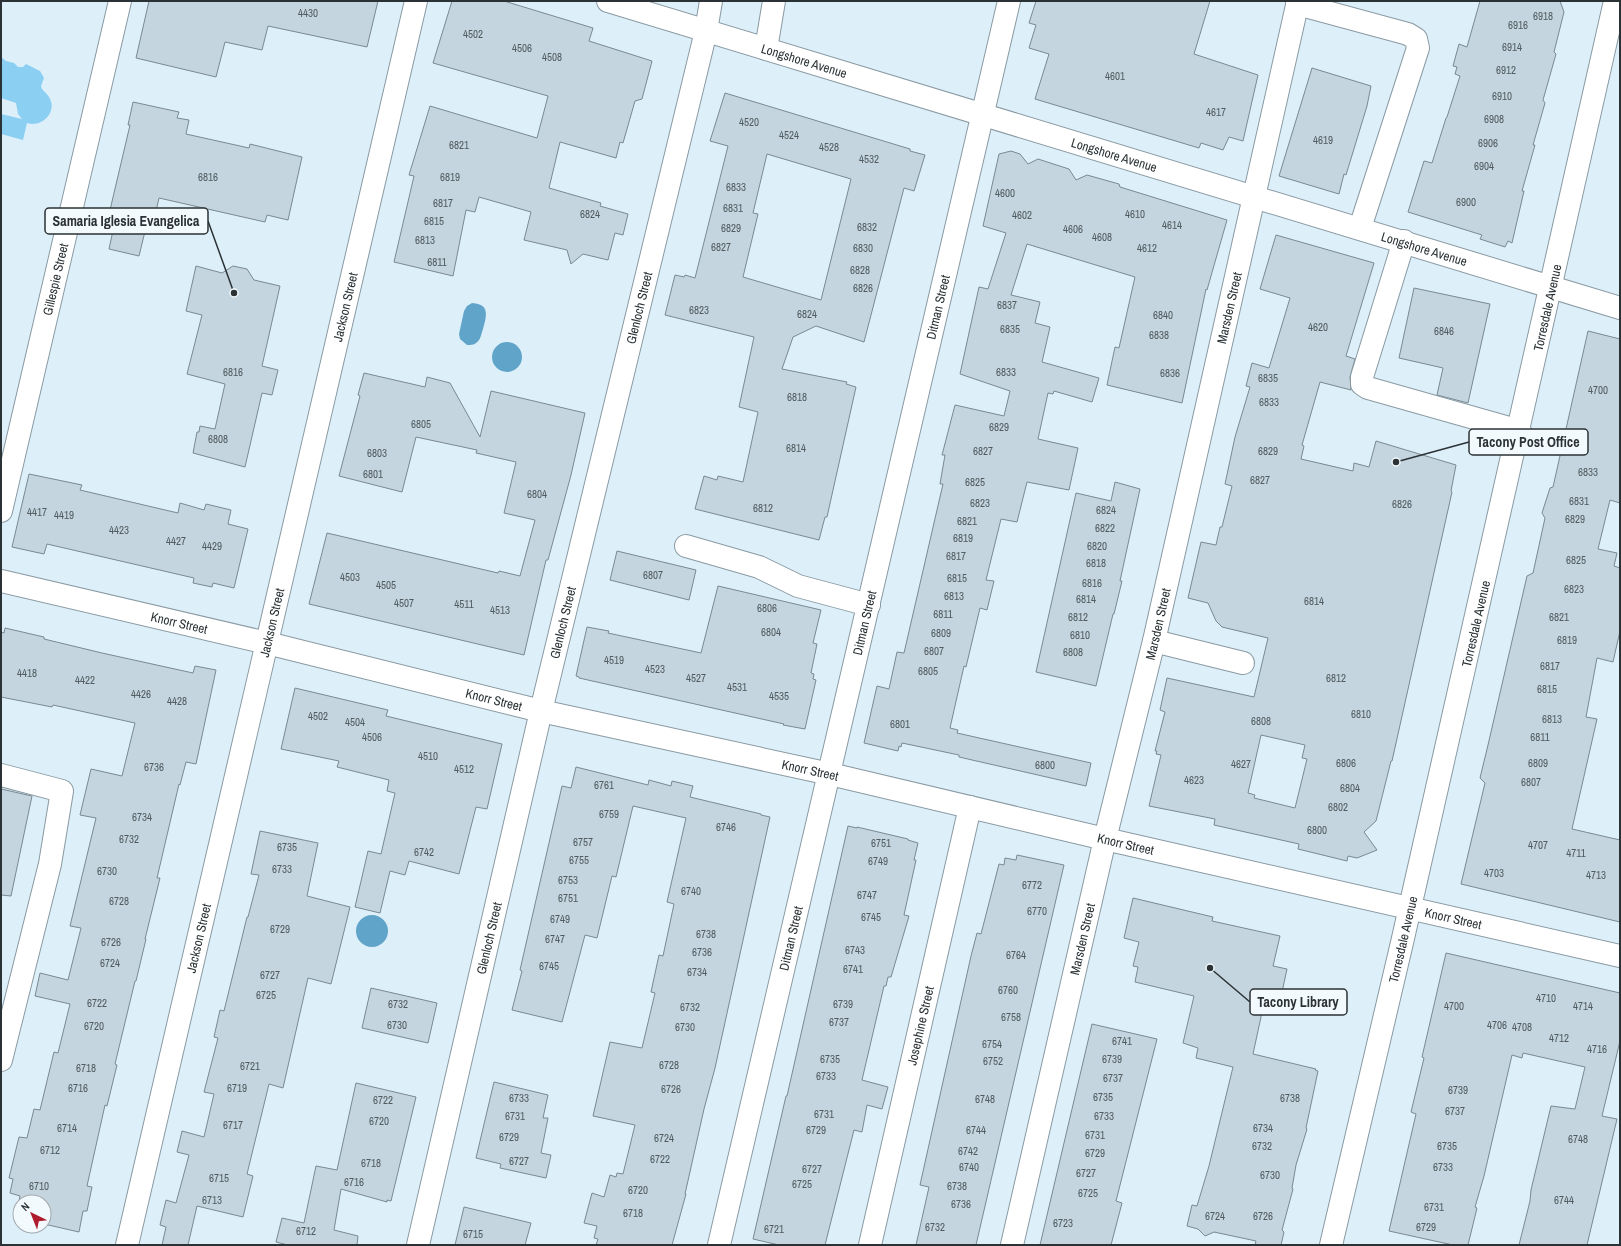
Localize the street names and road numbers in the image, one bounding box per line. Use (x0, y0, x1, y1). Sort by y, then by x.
street label: Longshore Avenue (759, 40, 849, 82)
street label: Longshore Avenue (1069, 134, 1159, 176)
street label: Longshore Avenue (1379, 228, 1469, 270)
street label: Gillespie Street (39, 242, 72, 317)
street label: Torresdale Avenue (1530, 263, 1565, 353)
street label: Glenloch Street (622, 270, 656, 346)
street label: Marsden Street (1213, 270, 1246, 345)
street label: Jackson Street (329, 271, 362, 343)
street label: Ditman Street (922, 273, 954, 341)
street label: Torresdale Avenue (1458, 579, 1494, 669)
street label: Glenloch Street (546, 585, 580, 660)
street label: Jackson Street (256, 586, 288, 659)
street label: Marsden Street (1142, 587, 1175, 662)
street label: Ditman Street (849, 589, 880, 657)
street label: Knorr Street (149, 608, 209, 638)
street label: Knorr Street (464, 685, 524, 715)
street label: Knorr Street (780, 756, 840, 785)
street label: Knorr Street (1096, 829, 1156, 859)
street label: Torresdale Avenue (1385, 894, 1422, 984)
street label: Glenloch Street (473, 900, 506, 976)
street label: Jackson Street (182, 902, 215, 975)
street label: Marsden Street (1066, 902, 1099, 977)
street label: Ditman Street (775, 904, 807, 972)
street label: Knorr Street (1423, 904, 1483, 933)
street label: Josephine Street (903, 984, 938, 1067)

